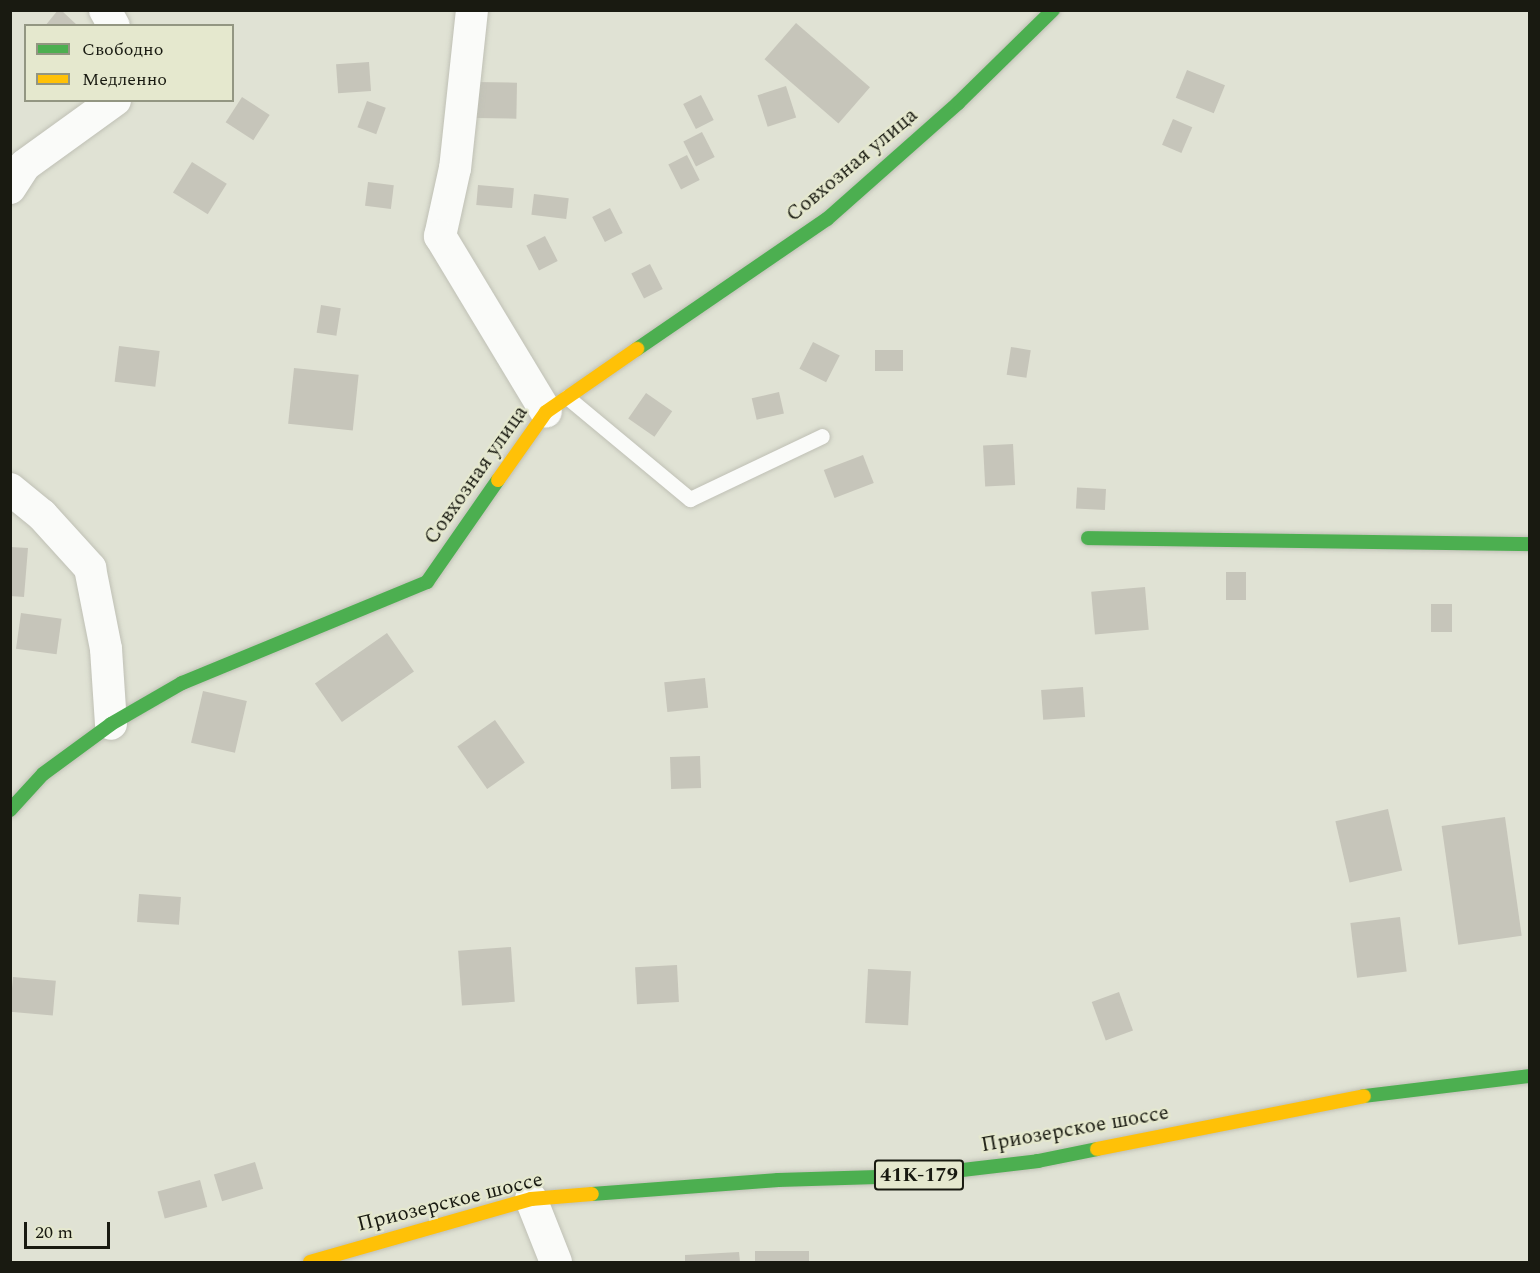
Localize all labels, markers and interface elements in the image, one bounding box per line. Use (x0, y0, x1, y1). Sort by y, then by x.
legend (24, 24, 234, 102)
text: Свободно (82, 36, 163, 63)
text: Медленно (82, 66, 167, 93)
street label: Совхозная улица (781, 103, 923, 227)
street label: Совхозная улица (419, 401, 533, 549)
street label: Приозерское шоссе (979, 1100, 1171, 1158)
road number: 41К-179 (872, 1158, 966, 1192)
street label: Приозерское шоссе (355, 1167, 545, 1237)
scale bar (27, 1210, 112, 1248)
text: 20 m (35, 1219, 73, 1246)

